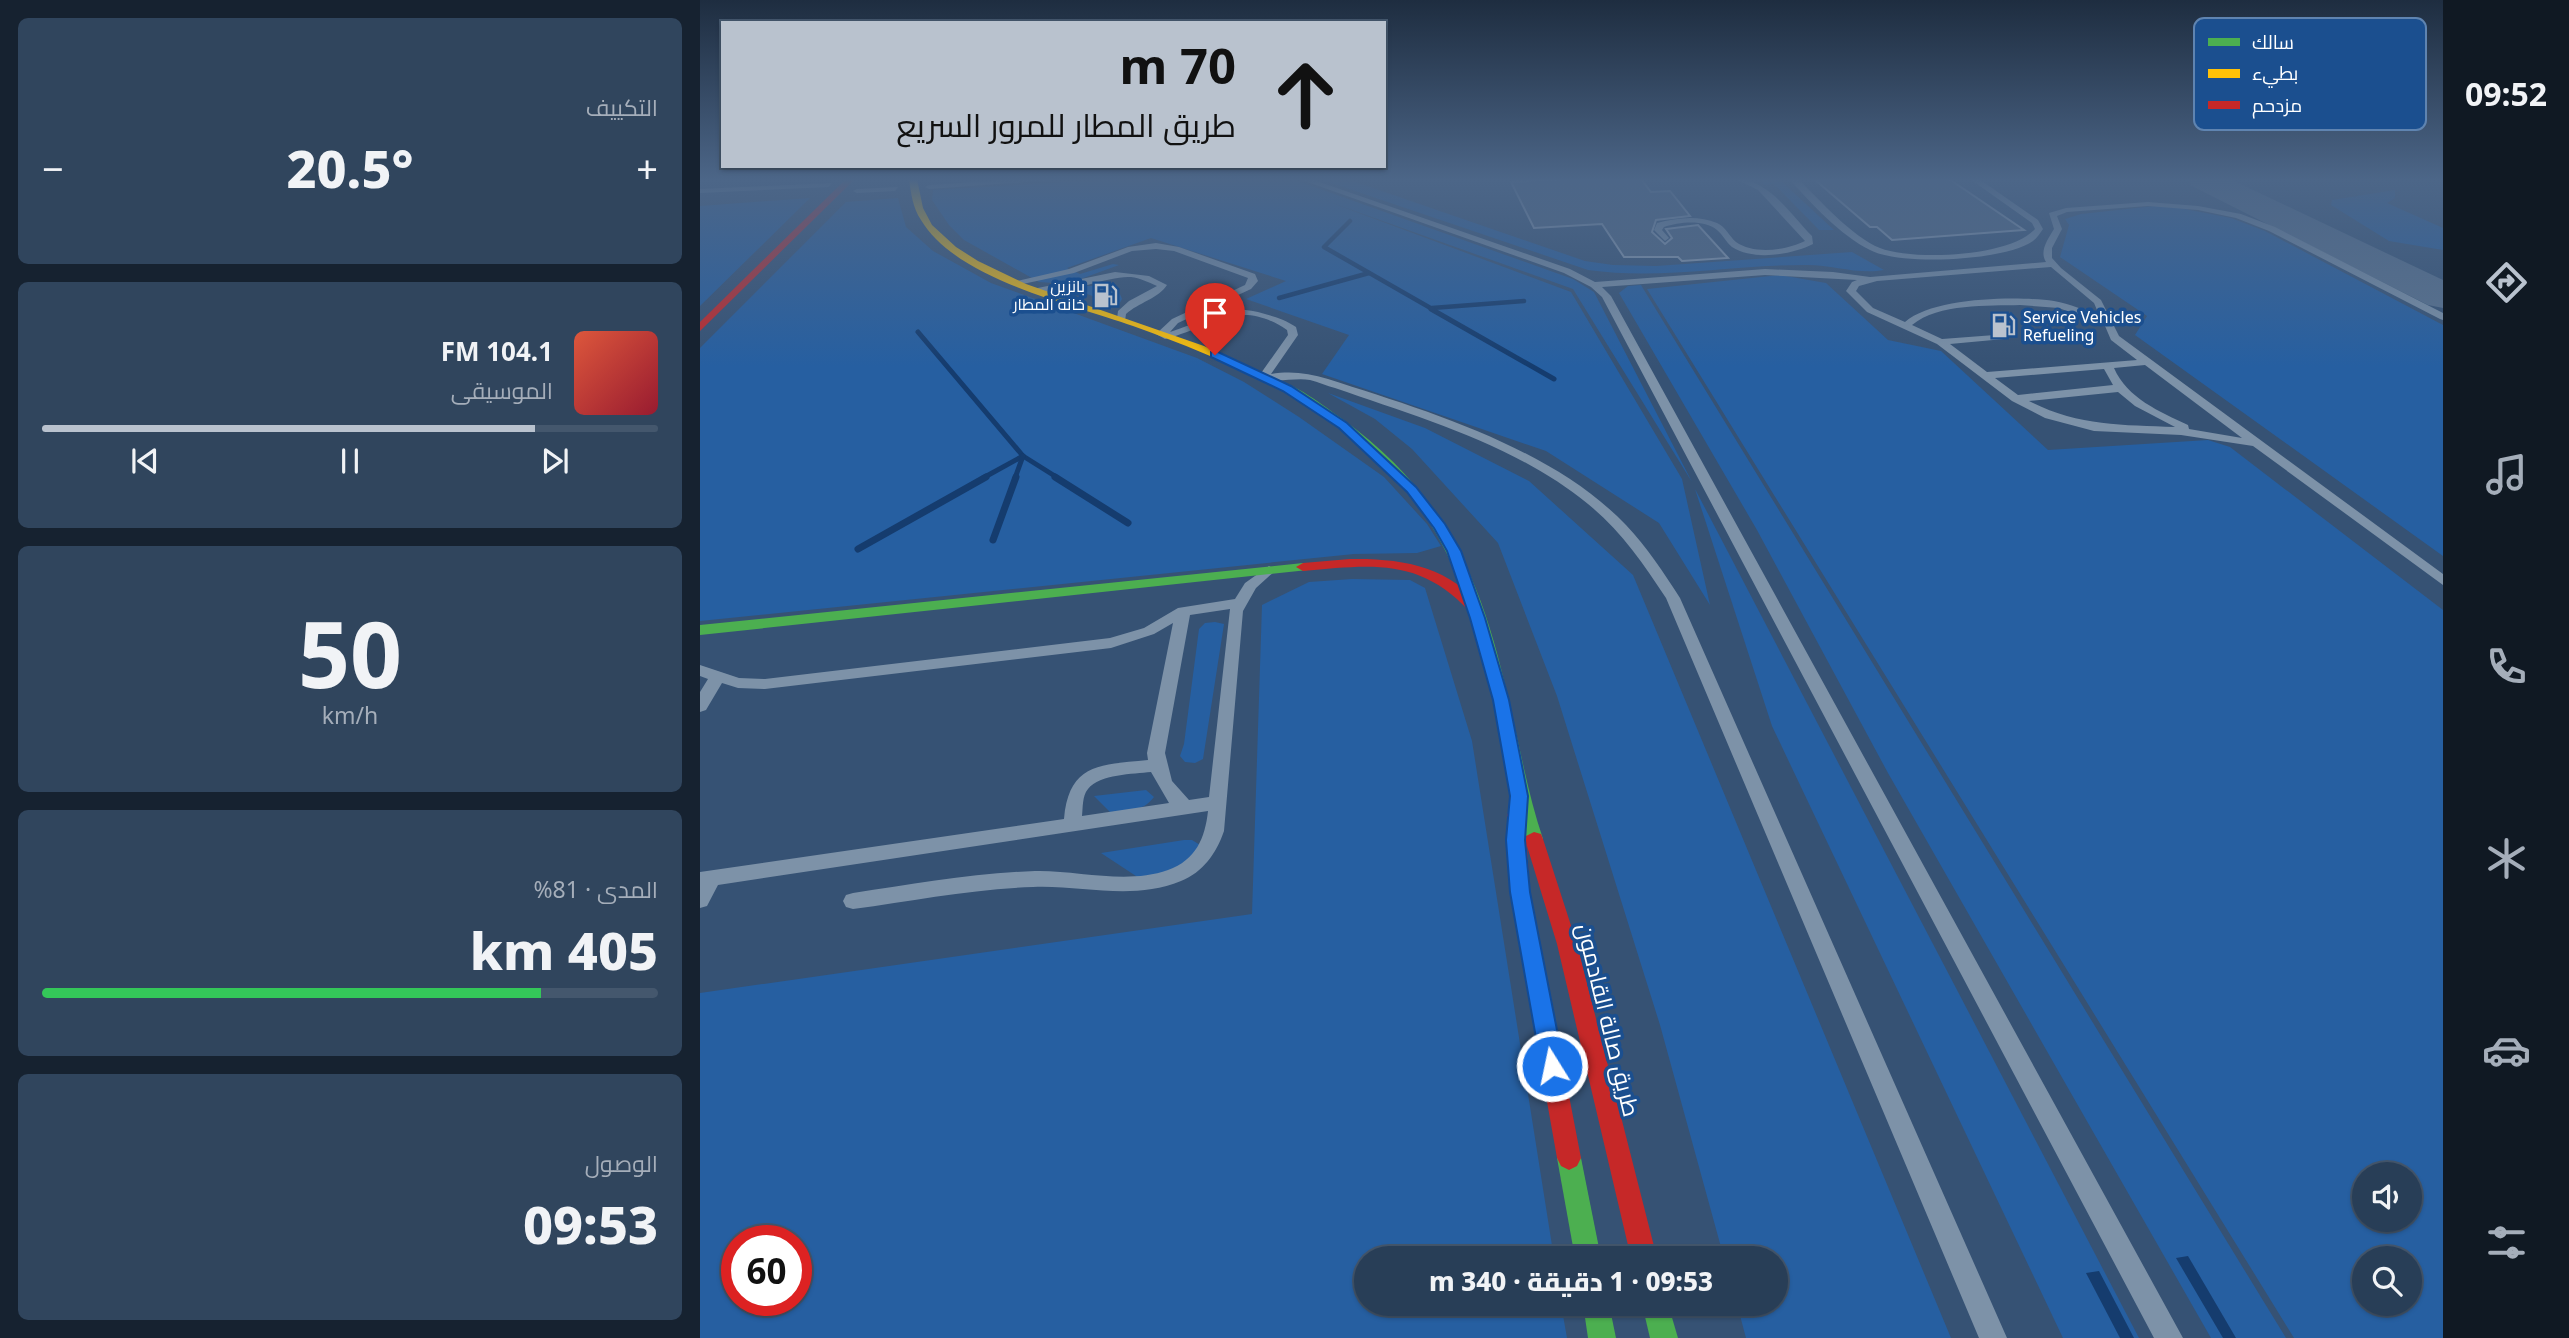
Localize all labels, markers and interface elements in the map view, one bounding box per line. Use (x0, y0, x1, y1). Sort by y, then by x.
legend (2194, 18, 2426, 130)
text: سالك (2252, 29, 2294, 55)
text: 70 m (1119, 32, 1236, 98)
icon: ahead (1260, 49, 1351, 140)
text: بطيء (2252, 60, 2298, 88)
text: 09:52 (2465, 72, 2547, 115)
text: التكييف (586, 91, 658, 123)
text: مزدحم (2252, 92, 2302, 119)
text: طريق المطار للمرور السريع (896, 103, 1236, 146)
text: 20.5° (287, 132, 413, 203)
text: − (42, 142, 64, 194)
text: + (636, 142, 658, 194)
icon: directions (2482, 258, 2531, 307)
place label: بانزين خانه المطار (1012, 275, 1085, 315)
fuel station icon: بانزين خانه المطار (1091, 281, 1119, 309)
pin (1185, 283, 1245, 355)
icon: arrive (1196, 294, 1234, 332)
place label: Service Vehicles Refueling (2023, 306, 2141, 346)
fuel station icon: Service Vehicles Refueling (1989, 312, 2017, 340)
text: 104.1 FM (441, 333, 553, 369)
text: الموسيقى (451, 374, 553, 406)
icon: previous (126, 442, 164, 480)
icon: pause (331, 442, 369, 480)
icon: next (536, 442, 574, 480)
icon: music (2482, 450, 2531, 499)
text: 50 (298, 591, 402, 715)
icon: phone (2482, 642, 2531, 691)
text: km/h (322, 699, 378, 731)
icon: climate (2482, 834, 2531, 883)
text: المدى · 81% (533, 873, 658, 905)
text: 405 km (470, 914, 658, 985)
street label: طريق صالة القادمون (1569, 920, 1648, 1120)
icon: car (2482, 1026, 2531, 1075)
position arrow (1515, 1029, 1589, 1103)
text: الوصول (585, 1147, 658, 1179)
map controls (2352, 1162, 2422, 1316)
button: sound (2352, 1162, 2422, 1232)
text: 09:53 (523, 1188, 658, 1259)
icon: filters (2482, 1218, 2531, 1267)
speed limit sign: 60 (721, 1225, 812, 1316)
button: search (2352, 1246, 2422, 1316)
text: 09:53 · 1 دقيقة · 340 m (1429, 1263, 1713, 1299)

